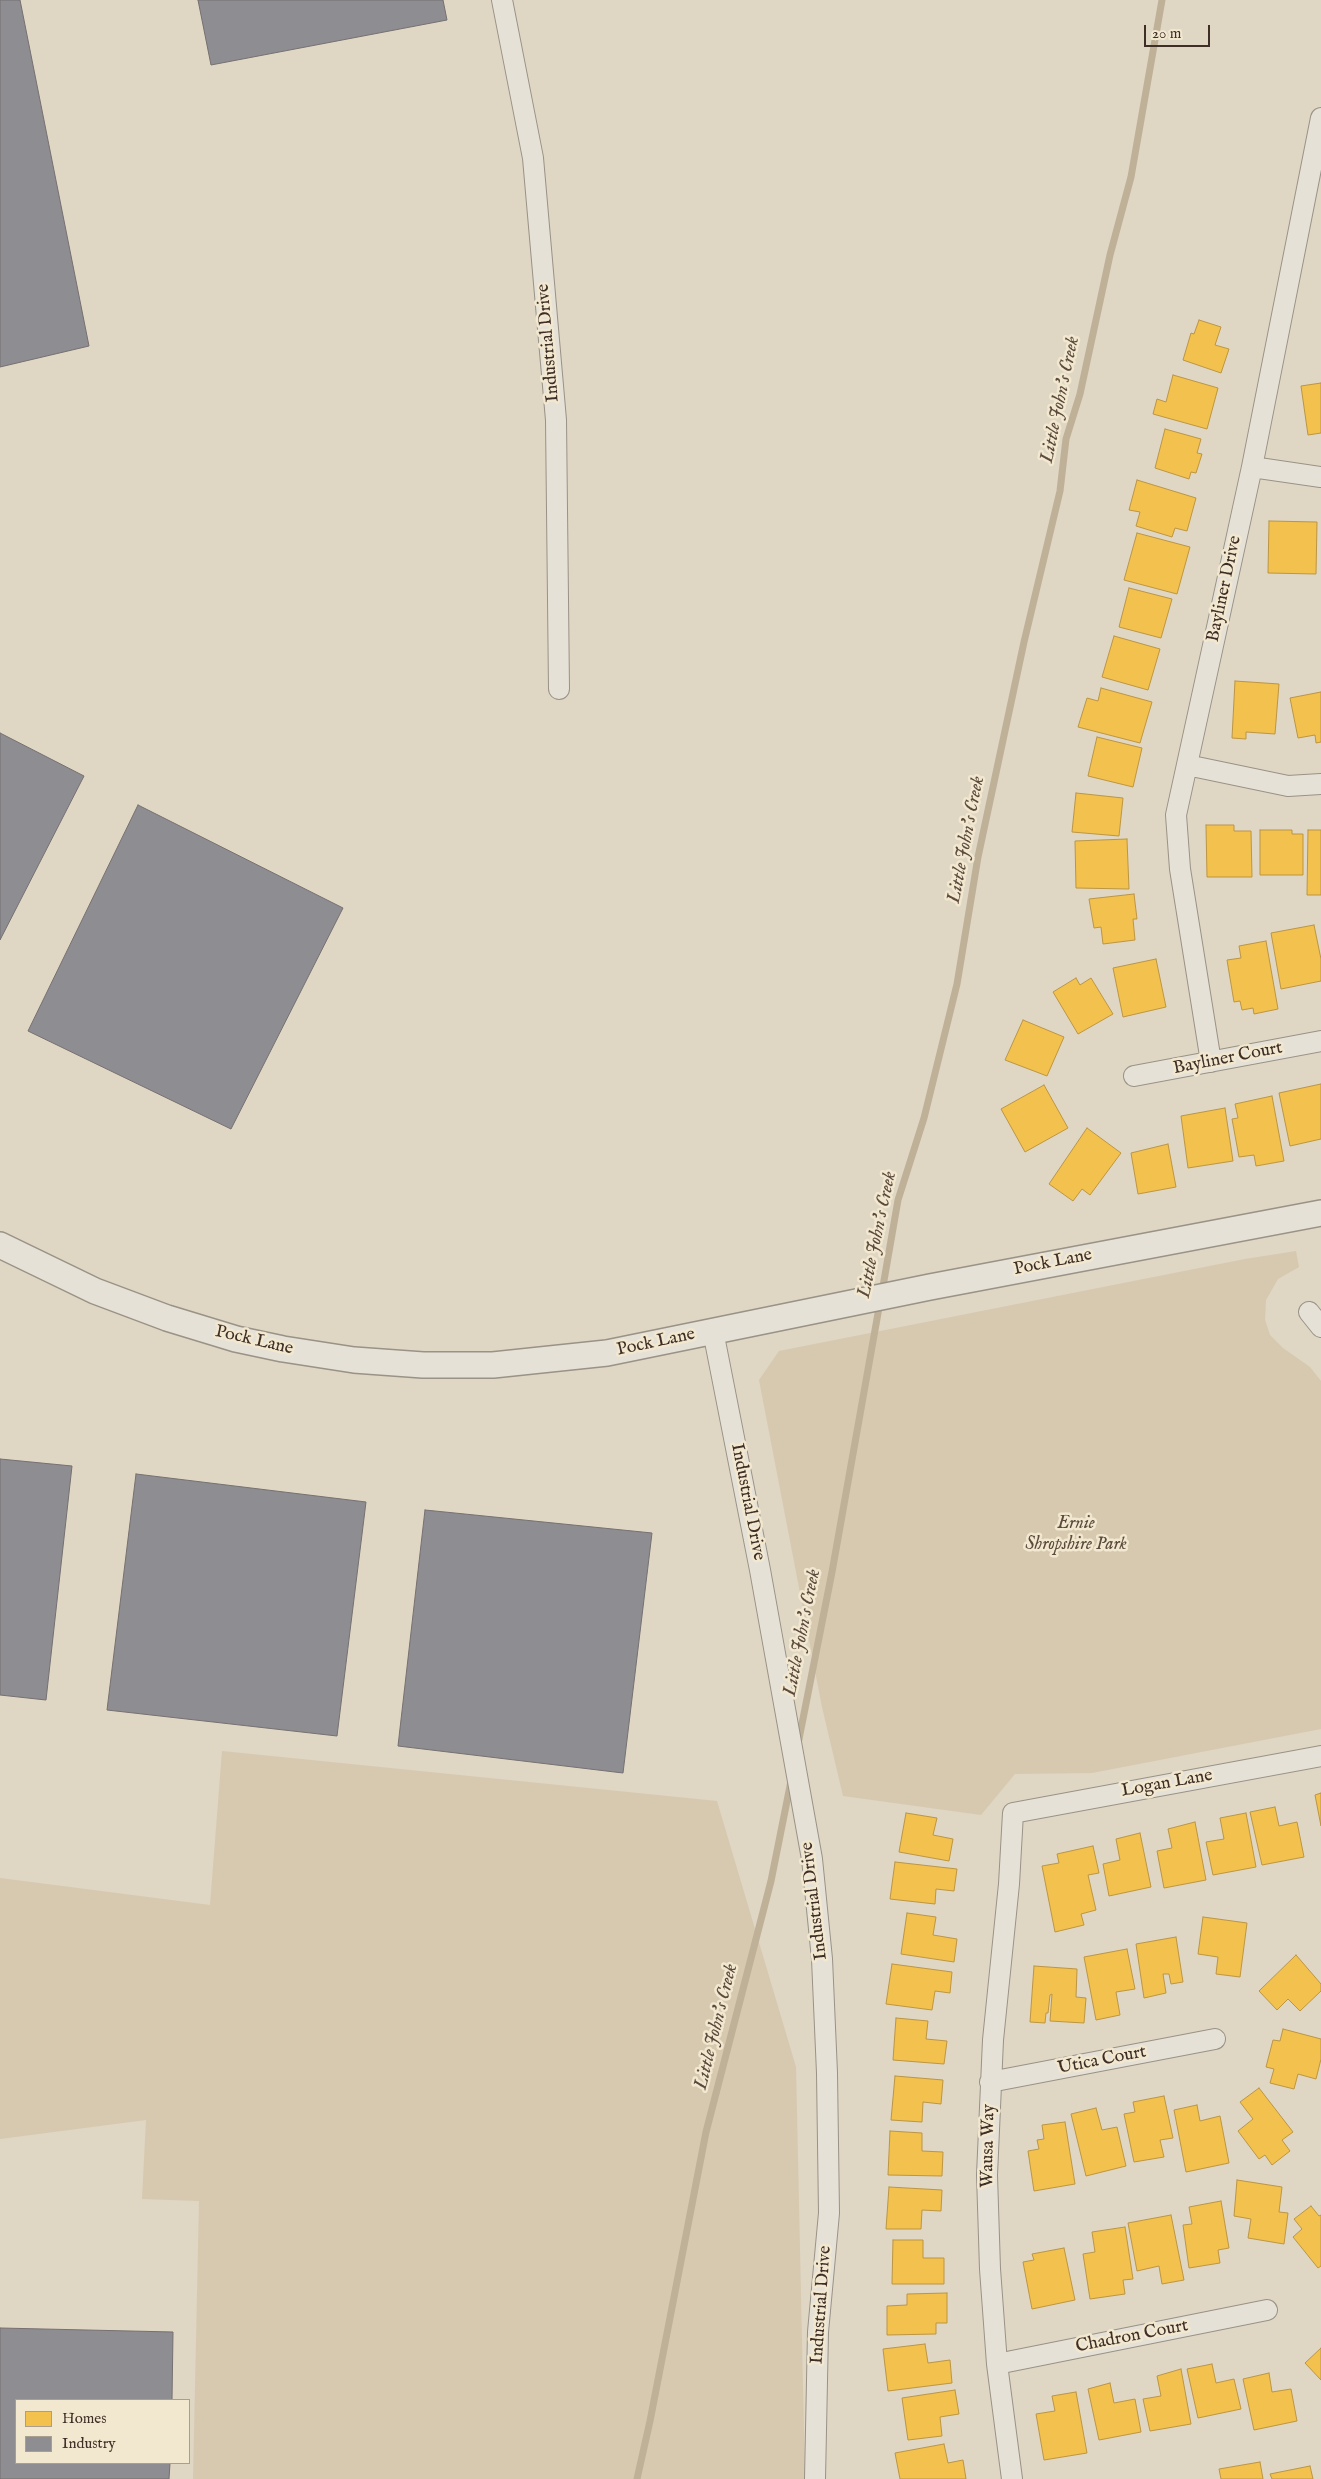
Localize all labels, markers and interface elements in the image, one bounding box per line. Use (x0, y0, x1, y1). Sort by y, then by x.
scale bar (1146, 15, 1212, 47)
text: 20 m (1152, 24, 1181, 43)
street label: Industrial Drive (533, 283, 565, 403)
water label: Little John's Creek (1036, 335, 1086, 465)
street label: Bayliner Drive (1203, 534, 1247, 644)
water label: Little John's Creek (944, 775, 990, 905)
street label: Bayliner Court (1171, 1038, 1285, 1080)
water label: Little John's Creek (853, 1170, 903, 1300)
street label: Pock Lane (1012, 1245, 1094, 1281)
street label: Pock Lane (213, 1322, 295, 1360)
street label: Pock Lane (615, 1324, 697, 1362)
street label: Industrial Drive (725, 1442, 769, 1562)
park label: Ernie Shropshire Park (1025, 1513, 1127, 1556)
water label: Little John's Creek (780, 1568, 826, 1698)
street label: Logan Lane (1120, 1765, 1214, 1803)
street label: Industrial Drive (797, 1841, 833, 1961)
water label: Little John's Creek (690, 1962, 744, 2092)
street label: Utica Court (1056, 2042, 1148, 2080)
street label: Wausa Way (977, 2104, 1001, 2188)
street label: Industrial Drive (807, 2245, 837, 2365)
street label: Chadron Court (1074, 2316, 1190, 2358)
legend (15, 2399, 190, 2464)
text: Homes (62, 2409, 106, 2428)
text: Industry (62, 2434, 116, 2453)

